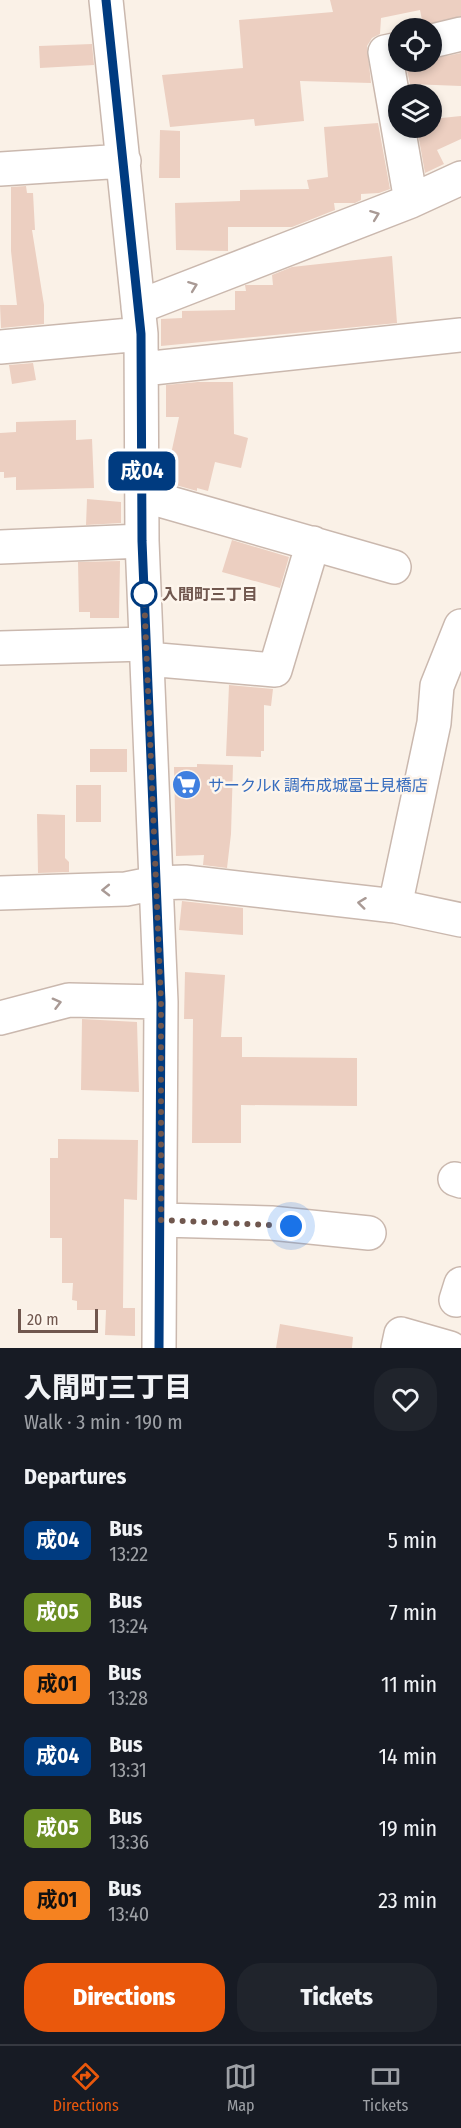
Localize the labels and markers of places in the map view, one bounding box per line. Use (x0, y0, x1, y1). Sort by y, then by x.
marker: 入間町三丁目 (131, 581, 157, 607)
place label: 入間町三丁目 (162, 585, 258, 604)
supermarket icon: サークルK 調布成城富士見橋店 (171, 769, 203, 801)
place label: サークルK 調布成城富士見橋店 (208, 776, 428, 795)

